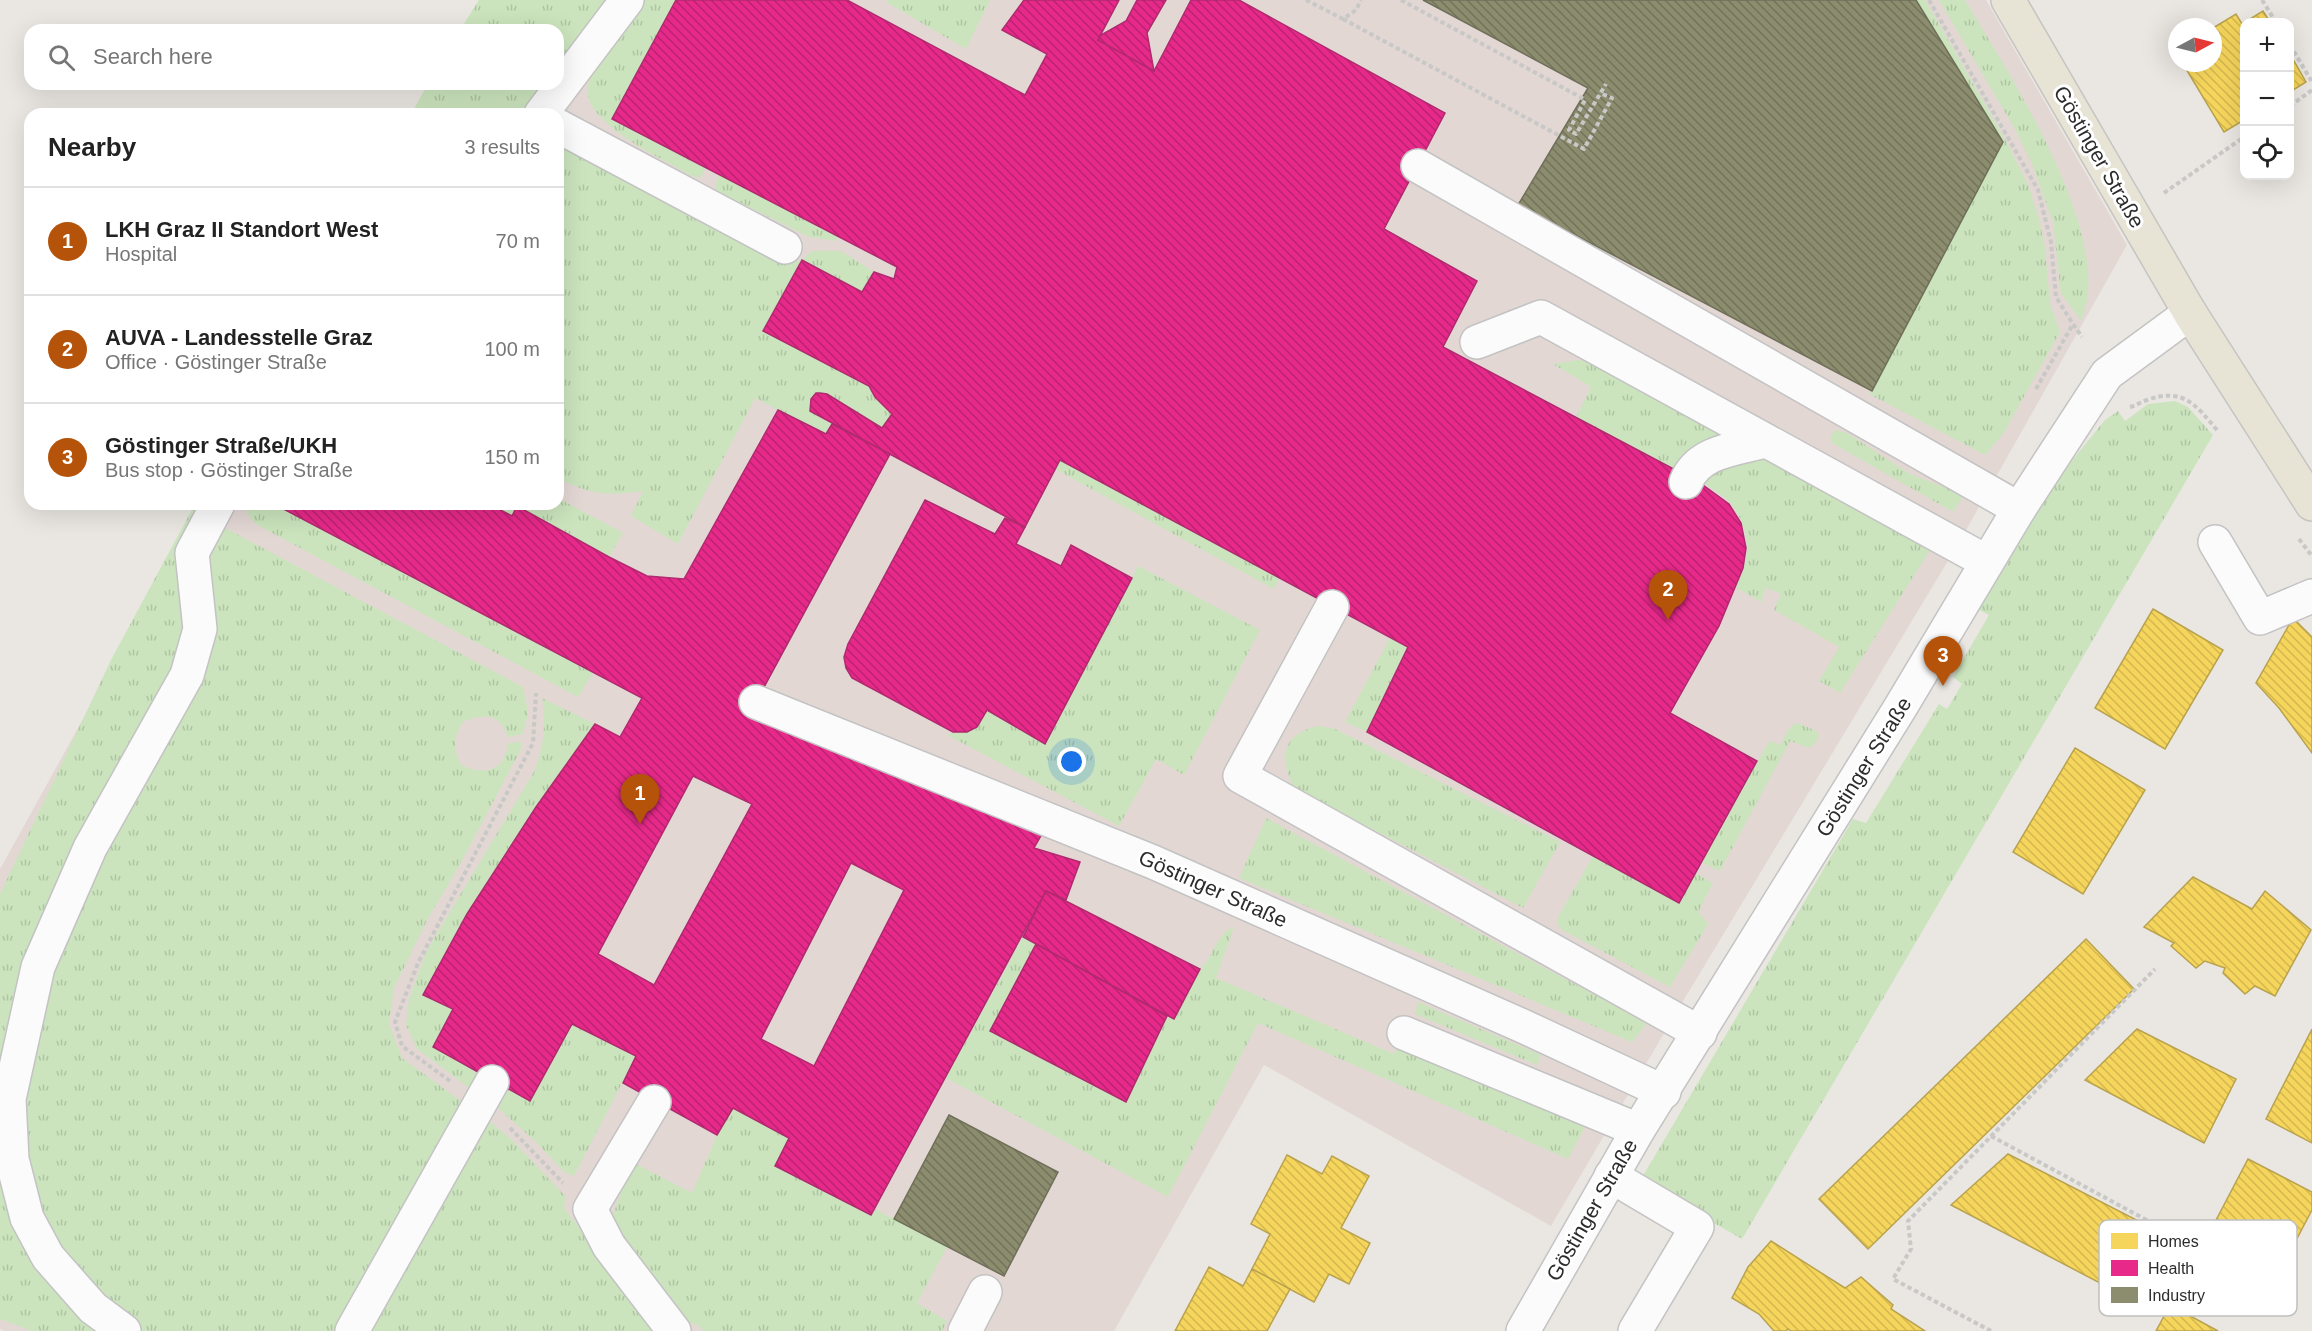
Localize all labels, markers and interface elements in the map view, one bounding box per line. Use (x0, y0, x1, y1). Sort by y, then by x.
north arrow (2168, 18, 2222, 72)
map controls (2240, 18, 2294, 180)
button: + (2240, 18, 2294, 72)
search box (24, 24, 564, 90)
icon: search (45, 41, 78, 74)
text: Search here (93, 44, 213, 69)
button: − (2240, 72, 2294, 126)
street label: Göstinger Straße (2049, 82, 2149, 232)
button: locate (2240, 126, 2294, 180)
text: Nearby (48, 132, 136, 162)
text: 3 results (464, 136, 540, 158)
text: LKH Graz II Standort West (105, 217, 378, 242)
text: 1 (62, 230, 73, 252)
text: 70 m (496, 230, 540, 252)
text: Hospital (105, 243, 177, 265)
text: AUVA - Landesstelle Graz (105, 325, 373, 350)
text: 2 (62, 338, 73, 360)
text: 100 m (484, 338, 540, 360)
text: Office · Göstinger Straße (105, 351, 327, 373)
text: Göstinger Straße/UKH (105, 433, 337, 458)
text: 3 (62, 446, 73, 468)
text: 150 m (484, 446, 540, 468)
text: Bus stop · Göstinger Straße (105, 459, 353, 481)
pin: 2 (1648, 570, 1688, 620)
pin: 3 (1924, 636, 1962, 686)
street label: Göstinger Straße (1811, 693, 1916, 841)
your location (1057, 747, 1086, 776)
pin: 1 (620, 774, 660, 824)
street label: Göstinger Straße (1135, 846, 1291, 932)
street label: Göstinger Straße (1542, 1135, 1642, 1285)
legend (2099, 1220, 2297, 1316)
text: Homes (2148, 1233, 2199, 1250)
text: Health (2148, 1260, 2194, 1277)
text: Industry (2148, 1287, 2205, 1304)

